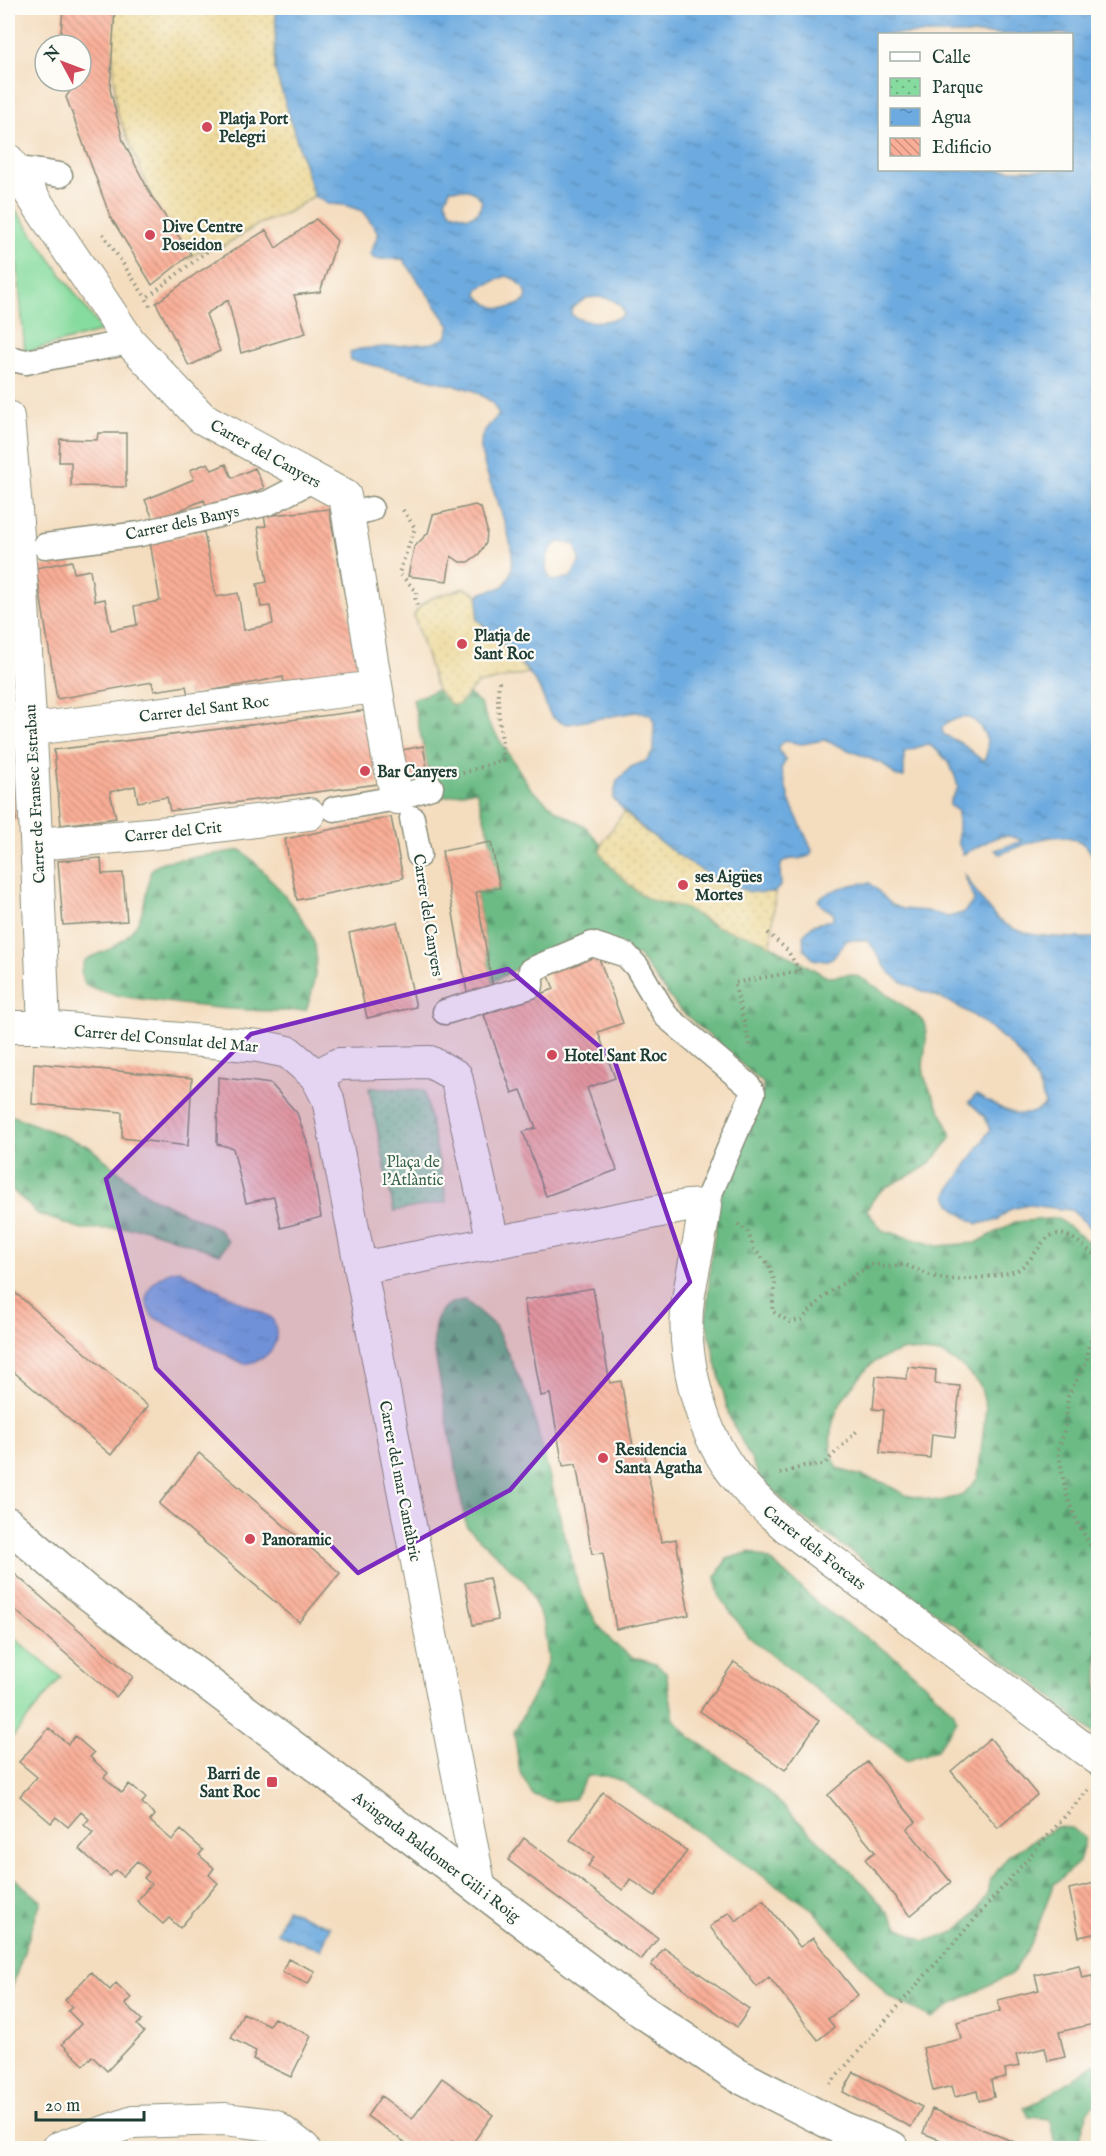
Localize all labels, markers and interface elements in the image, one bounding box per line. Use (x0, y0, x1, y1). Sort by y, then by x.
north arrow (33, 33, 93, 93)
legend (878, 33, 1073, 171)
text: N (40, 43, 65, 67)
text: Calle (932, 47, 971, 70)
text: Parque (932, 77, 983, 100)
text: Agua (931, 107, 971, 130)
place label: Platja Port Pelegri (219, 110, 289, 148)
marker: Platja Port Pelegri (200, 120, 214, 134)
text: Edificio (932, 137, 992, 160)
place label: Dive Centre Poseidon (162, 218, 244, 256)
marker: Dive Centre Poseidon (143, 228, 157, 242)
street label: Carrer del Canyers (206, 416, 324, 494)
street label: Carrer dels Banys (124, 502, 241, 546)
place label: Platja de Sant Roc (474, 627, 534, 665)
marker: Platja de Sant Roc (455, 637, 469, 651)
street label: Carrer del Sant Roc (138, 692, 270, 728)
street label: Carrer de Fransec Estrabau (21, 704, 51, 884)
place label: Bar Canyers (377, 763, 458, 783)
marker: Bar Canyers (358, 764, 372, 778)
street label: Carrer del Crit (124, 818, 223, 848)
street label: Carrer del Canyers (407, 853, 447, 978)
place label: ses Aigües Mortes (695, 868, 763, 906)
marker: ses Aigües Mortes (676, 878, 690, 892)
street label: Carrer del Consulat del Mar (73, 1022, 259, 1058)
place label: Hotel Sant Roc (564, 1047, 667, 1067)
marker: Hotel Sant Roc (545, 1048, 559, 1062)
park label: Plaça de l'Atlàntic (383, 1153, 444, 1191)
street label: Carrer del mar Cantàbric (374, 1399, 425, 1564)
place label: Residencia Santa Agatha (615, 1441, 703, 1479)
marker: Residencia Santa Agatha (596, 1451, 610, 1465)
street label: Carrer dels Forcats (758, 1502, 870, 1595)
place label: Panoramic (262, 1531, 332, 1551)
marker: Panoramic (243, 1532, 257, 1546)
place label: Barri de Sant Roc (200, 1765, 261, 1803)
marker: Barri de Sant Roc (265, 1775, 279, 1789)
street label: Avinguda Baldomer Gili i Roig (347, 1787, 524, 1927)
scale bar (36, 2084, 144, 2122)
text: 20 m (45, 2095, 80, 2118)

